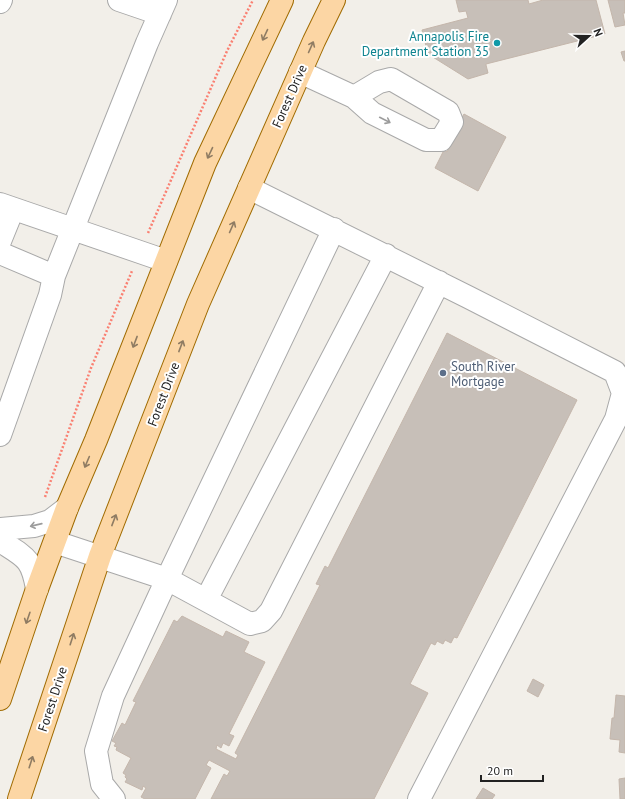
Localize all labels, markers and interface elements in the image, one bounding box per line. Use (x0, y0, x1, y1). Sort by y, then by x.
north arrow (569, 16, 609, 56)
text: N (591, 27, 606, 38)
place label: Annapolis Fire Department Station 35 (362, 28, 489, 60)
one-way arrow (261, 29, 268, 41)
marker: Annapolis Fire Department Station 35 (492, 38, 502, 48)
one-way arrow (308, 41, 315, 53)
street label: Forest Drive (268, 62, 311, 130)
one-way arrow (379, 117, 391, 124)
one-way arrow (206, 147, 213, 159)
one-way arrow (229, 221, 236, 233)
one-way arrow (130, 335, 138, 347)
one-way arrow (178, 341, 186, 353)
place label: South River Mortgage (451, 358, 516, 390)
street label: Forest Drive (143, 360, 183, 429)
marker: South River Mortgage (438, 368, 448, 378)
one-way arrow (82, 456, 90, 468)
one-way arrow (110, 514, 118, 526)
one-way arrow (30, 521, 43, 529)
one-way arrow (23, 611, 31, 623)
one-way arrow (69, 632, 76, 645)
street label: Forest Drive (34, 665, 71, 734)
one-way arrow (28, 756, 35, 769)
scale bar (481, 757, 543, 783)
text: 20 m (487, 763, 513, 778)

